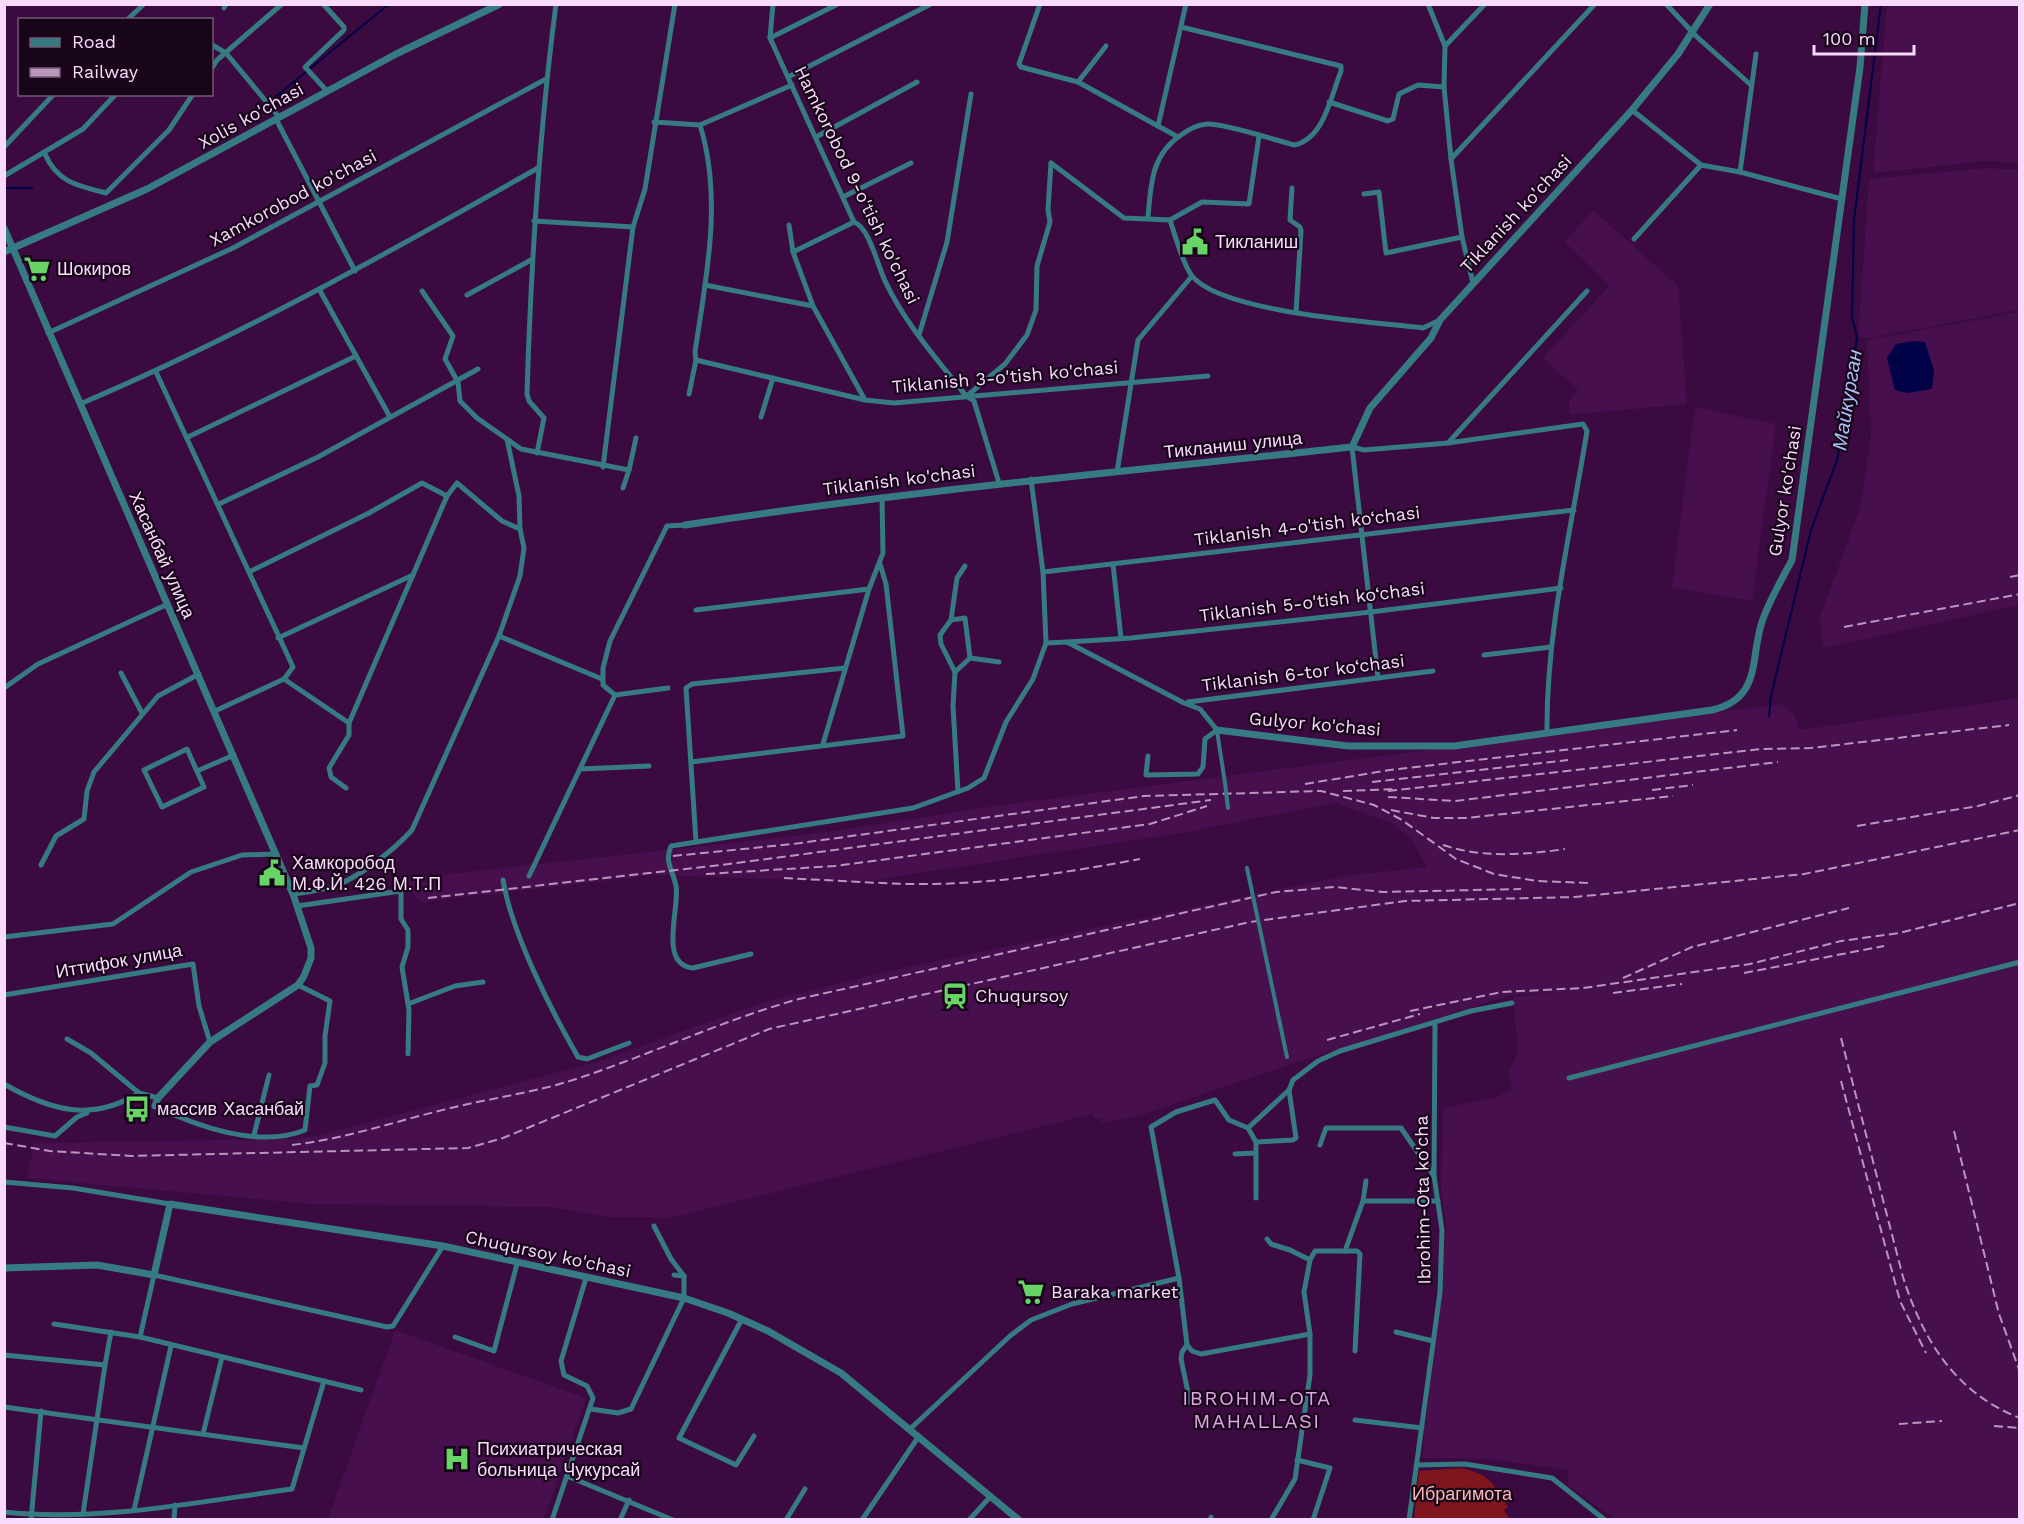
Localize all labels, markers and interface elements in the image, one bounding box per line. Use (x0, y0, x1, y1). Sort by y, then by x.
legend (18, 18, 213, 96)
scale bar (1814, 18, 1914, 56)
text: 100 m (1823, 28, 1876, 49)
text: Road (72, 31, 116, 52)
text: Railway (72, 61, 139, 82)
street label: Hamkorobod 9-o'tish ko'chasi (790, 62, 924, 307)
street label: Xolis ko'chasi (195, 78, 307, 153)
street label: Xamkorobod ko'chasi (206, 145, 380, 250)
street label: Tiklanish ko'chasi (1455, 150, 1576, 277)
public building icon: Тикланиш (1180, 227, 1210, 257)
place label: Тикланиш (1215, 231, 1298, 252)
supermarket icon: Шокиров (22, 254, 52, 284)
place label: Шокиров (57, 258, 131, 279)
water label: Майкурган (1827, 348, 1867, 452)
street label: Tiklanish 3-o'tish ko'chasi (891, 356, 1119, 397)
street label: Gulyor ko'chasi (1764, 424, 1805, 558)
street label: Тикланиш улица (1163, 427, 1304, 462)
street label: Tiklanish ko'chasi (821, 460, 977, 499)
street label: Хасанбай улица (125, 488, 200, 622)
street label: Tiklanish 4-o'tish ko‘chasi (1193, 501, 1421, 550)
street label: Tiklanish 5-o'tish ko‘chasi (1198, 577, 1426, 626)
street label: Tiklanish 6-tor ko‘chasi (1200, 650, 1406, 695)
street label: Gulyor ko'chasi (1248, 707, 1382, 740)
place label: Хамкоробод М.Ф.Й. 426 М.Т.П (292, 852, 441, 894)
public building icon: Хамкоробод М.Ф.Й. 426 М.Т.П (257, 858, 287, 888)
street label: Иттифок улица (54, 939, 185, 982)
station icon: Chuqursoy (940, 981, 970, 1011)
place label: Chuqursoy (975, 985, 1069, 1006)
bus stop icon: массив Хасанбай (122, 1094, 152, 1124)
place label: массив Хасанбай (157, 1098, 304, 1119)
street label: Ibrohim-Ota ko'cha (1411, 1115, 1434, 1285)
street label: Chuqursoy ko'chasi (463, 1226, 633, 1281)
supermarket icon: Baraka market (1016, 1277, 1046, 1307)
place label: Baraka market (1051, 1281, 1179, 1302)
district label: IBROHIM-OTA MAHALLASI (1182, 1386, 1332, 1433)
place label: Психиатрическая больница Чукурсай (477, 1438, 640, 1480)
hospital icon: Психиатрическая больница Чукурсай (442, 1444, 472, 1474)
park label: Ибрагимота (1412, 1483, 1513, 1504)

